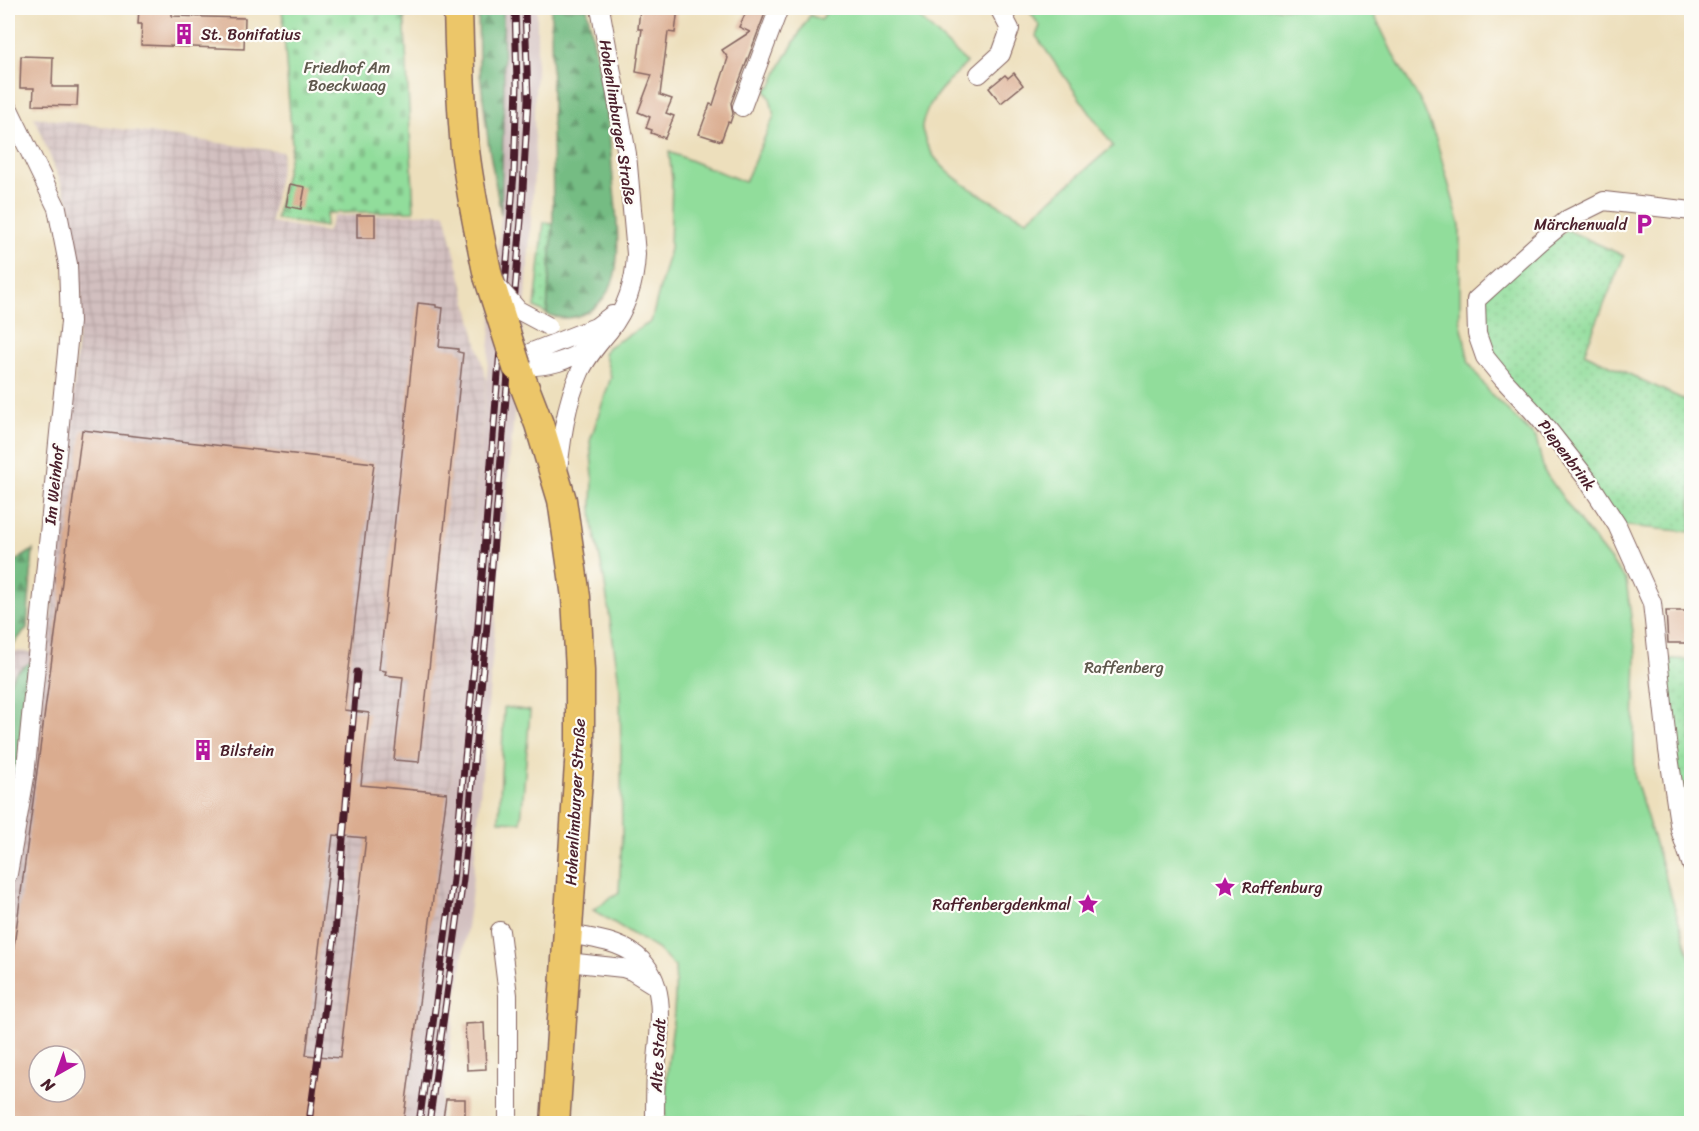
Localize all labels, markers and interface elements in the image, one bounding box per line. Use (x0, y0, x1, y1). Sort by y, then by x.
place label: St. Bonifatius (201, 20, 301, 49)
building icon: St. Bonifatius (172, 22, 196, 46)
street label: Hohenlimburger Straße (591, 37, 645, 207)
park label: Friedhof Am Boeckwaag (304, 53, 390, 100)
place label: Märchenwald (1534, 210, 1629, 239)
parking icon: Märchenwald (1632, 212, 1656, 236)
street label: Piepenbrink (1530, 413, 1604, 497)
street label: Im Weinhof (35, 442, 73, 527)
park label: Raffenberg (1084, 653, 1164, 682)
street label: Hohenlimburger Straße (556, 718, 594, 886)
place label: Bilstein (220, 736, 275, 765)
building icon: Bilstein (191, 738, 215, 762)
place label: Raffenburg (1242, 873, 1323, 902)
place icon: Raffenburg (1213, 875, 1237, 899)
place label: Raffenbergdenkmal (933, 890, 1071, 919)
place icon: Raffenbergdenkmal (1076, 892, 1100, 916)
street label: Alte Stadt (642, 1017, 674, 1094)
north arrow (27, 1044, 87, 1104)
text: N (33, 1070, 62, 1100)

